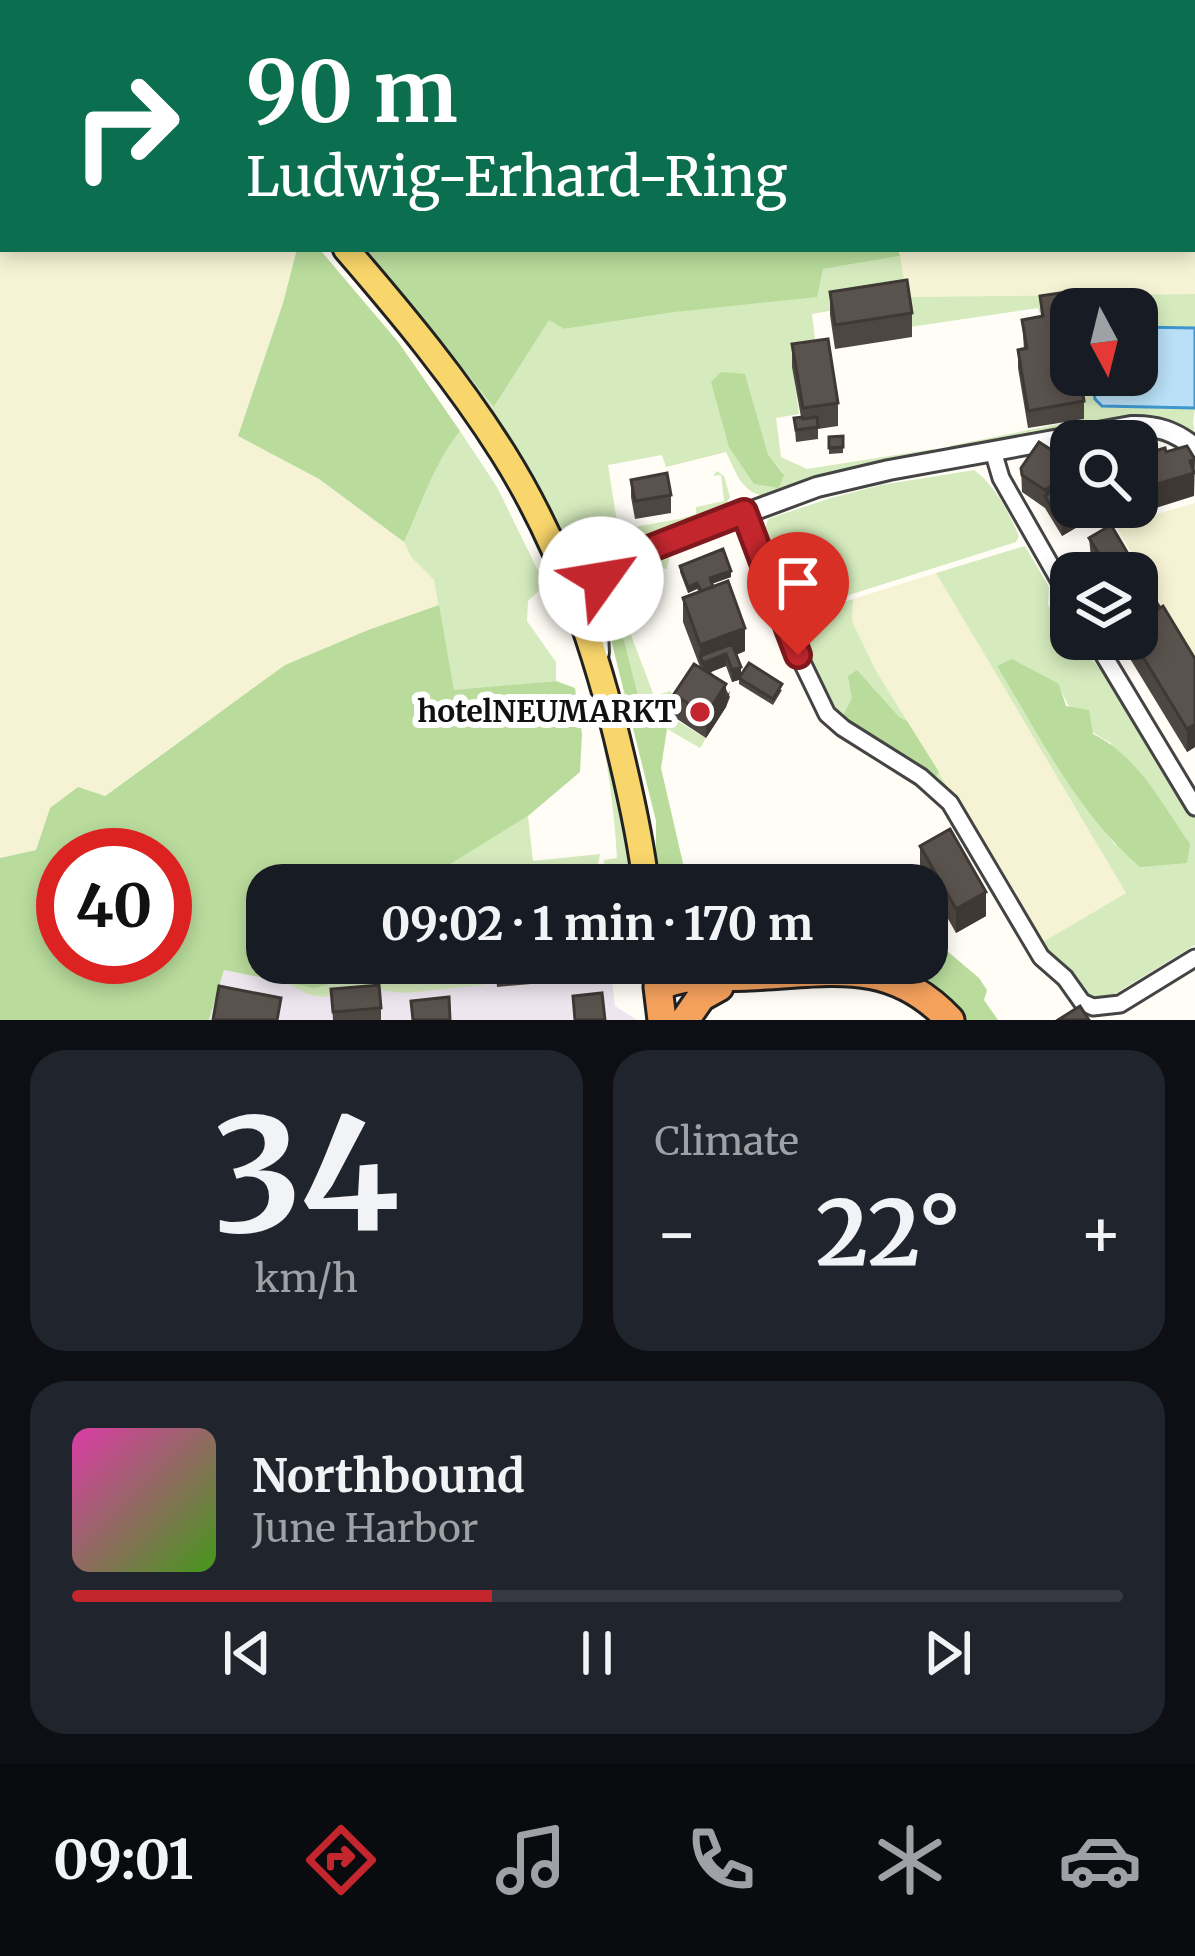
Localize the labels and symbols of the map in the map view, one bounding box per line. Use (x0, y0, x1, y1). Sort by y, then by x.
north arrow (1050, 288, 1158, 396)
position arrow (538, 516, 664, 642)
pin (747, 532, 849, 655)
place label: hotelNEUMARKT (417, 692, 676, 730)
marker: hotelNEUMARKT (687, 699, 713, 725)
speed limit sign: 40 (36, 828, 192, 984)

